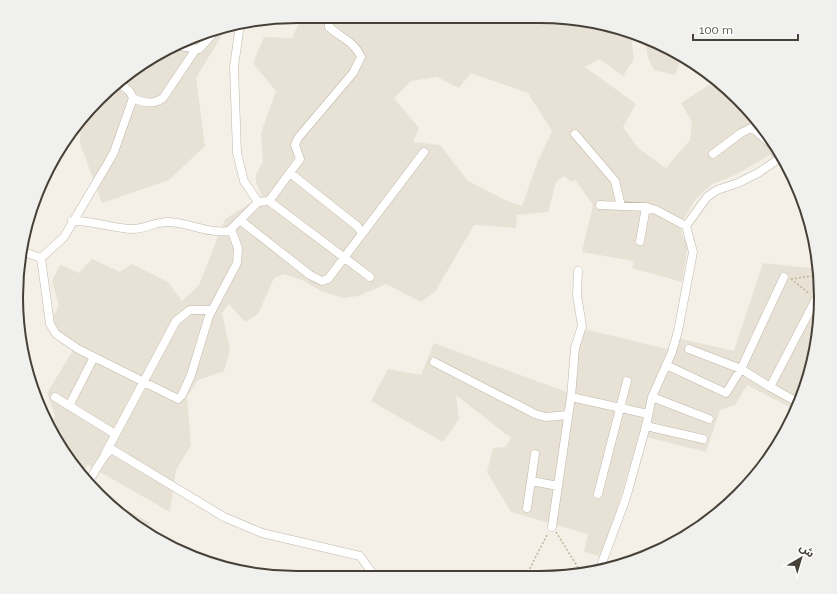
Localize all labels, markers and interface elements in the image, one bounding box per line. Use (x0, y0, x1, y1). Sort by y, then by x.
scale bar (693, 16, 798, 42)
text: 100 m (699, 23, 733, 37)
north arrow (781, 538, 821, 578)
text: ش (797, 541, 817, 560)

